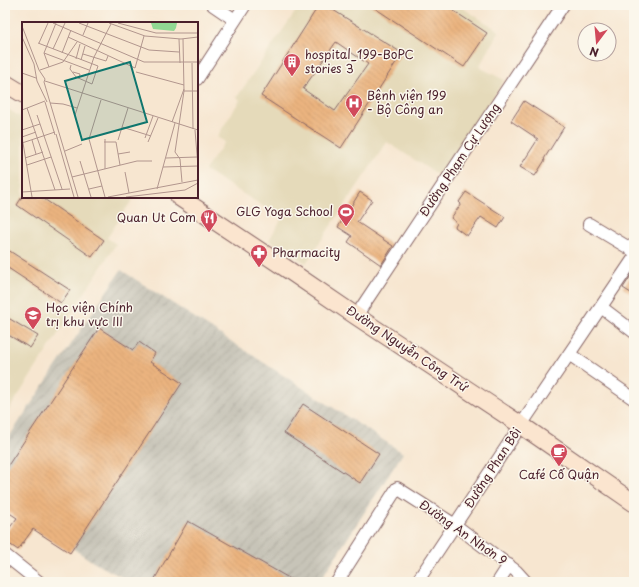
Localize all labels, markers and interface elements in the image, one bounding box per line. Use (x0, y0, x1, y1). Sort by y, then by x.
inset map (22, 22, 198, 198)
north arrow (577, 22, 617, 62)
text: N (587, 43, 601, 61)
place label: hospital_199-BoPC stories 3 (305, 45, 414, 77)
building icon: hospital_199-BoPC stories 3 (282, 52, 302, 77)
place label: Bệnh viện 199 - Bộ Công an (367, 86, 446, 118)
hospital icon: Bệnh viện 199 - Bộ Công an (344, 93, 364, 118)
street label: Đường Phạm Cự Lượng (415, 99, 504, 220)
place label: GLG Yoga School (236, 202, 333, 220)
sports icon: GLG Yoga School (336, 202, 356, 227)
place label: Quan Ut Com (117, 208, 196, 226)
restaurant icon: Quan Ut Com (199, 208, 219, 233)
pharmacy icon: Pharmacity (249, 243, 269, 268)
place label: Pharmacity (272, 243, 341, 261)
place label: Học viện Chính trị khu vực III (46, 298, 133, 330)
street label: Đường Nguyễn Công Trứ (343, 301, 473, 396)
school or university icon: Học viện Chính trị khu vực III (23, 305, 43, 330)
street label: Đường Phan Bôi (459, 424, 525, 511)
cafe icon: Café Cố Quận (549, 442, 569, 467)
place label: Café Cố Quận (519, 465, 599, 483)
street label: Đường An Nhơn 9 (416, 495, 511, 569)

